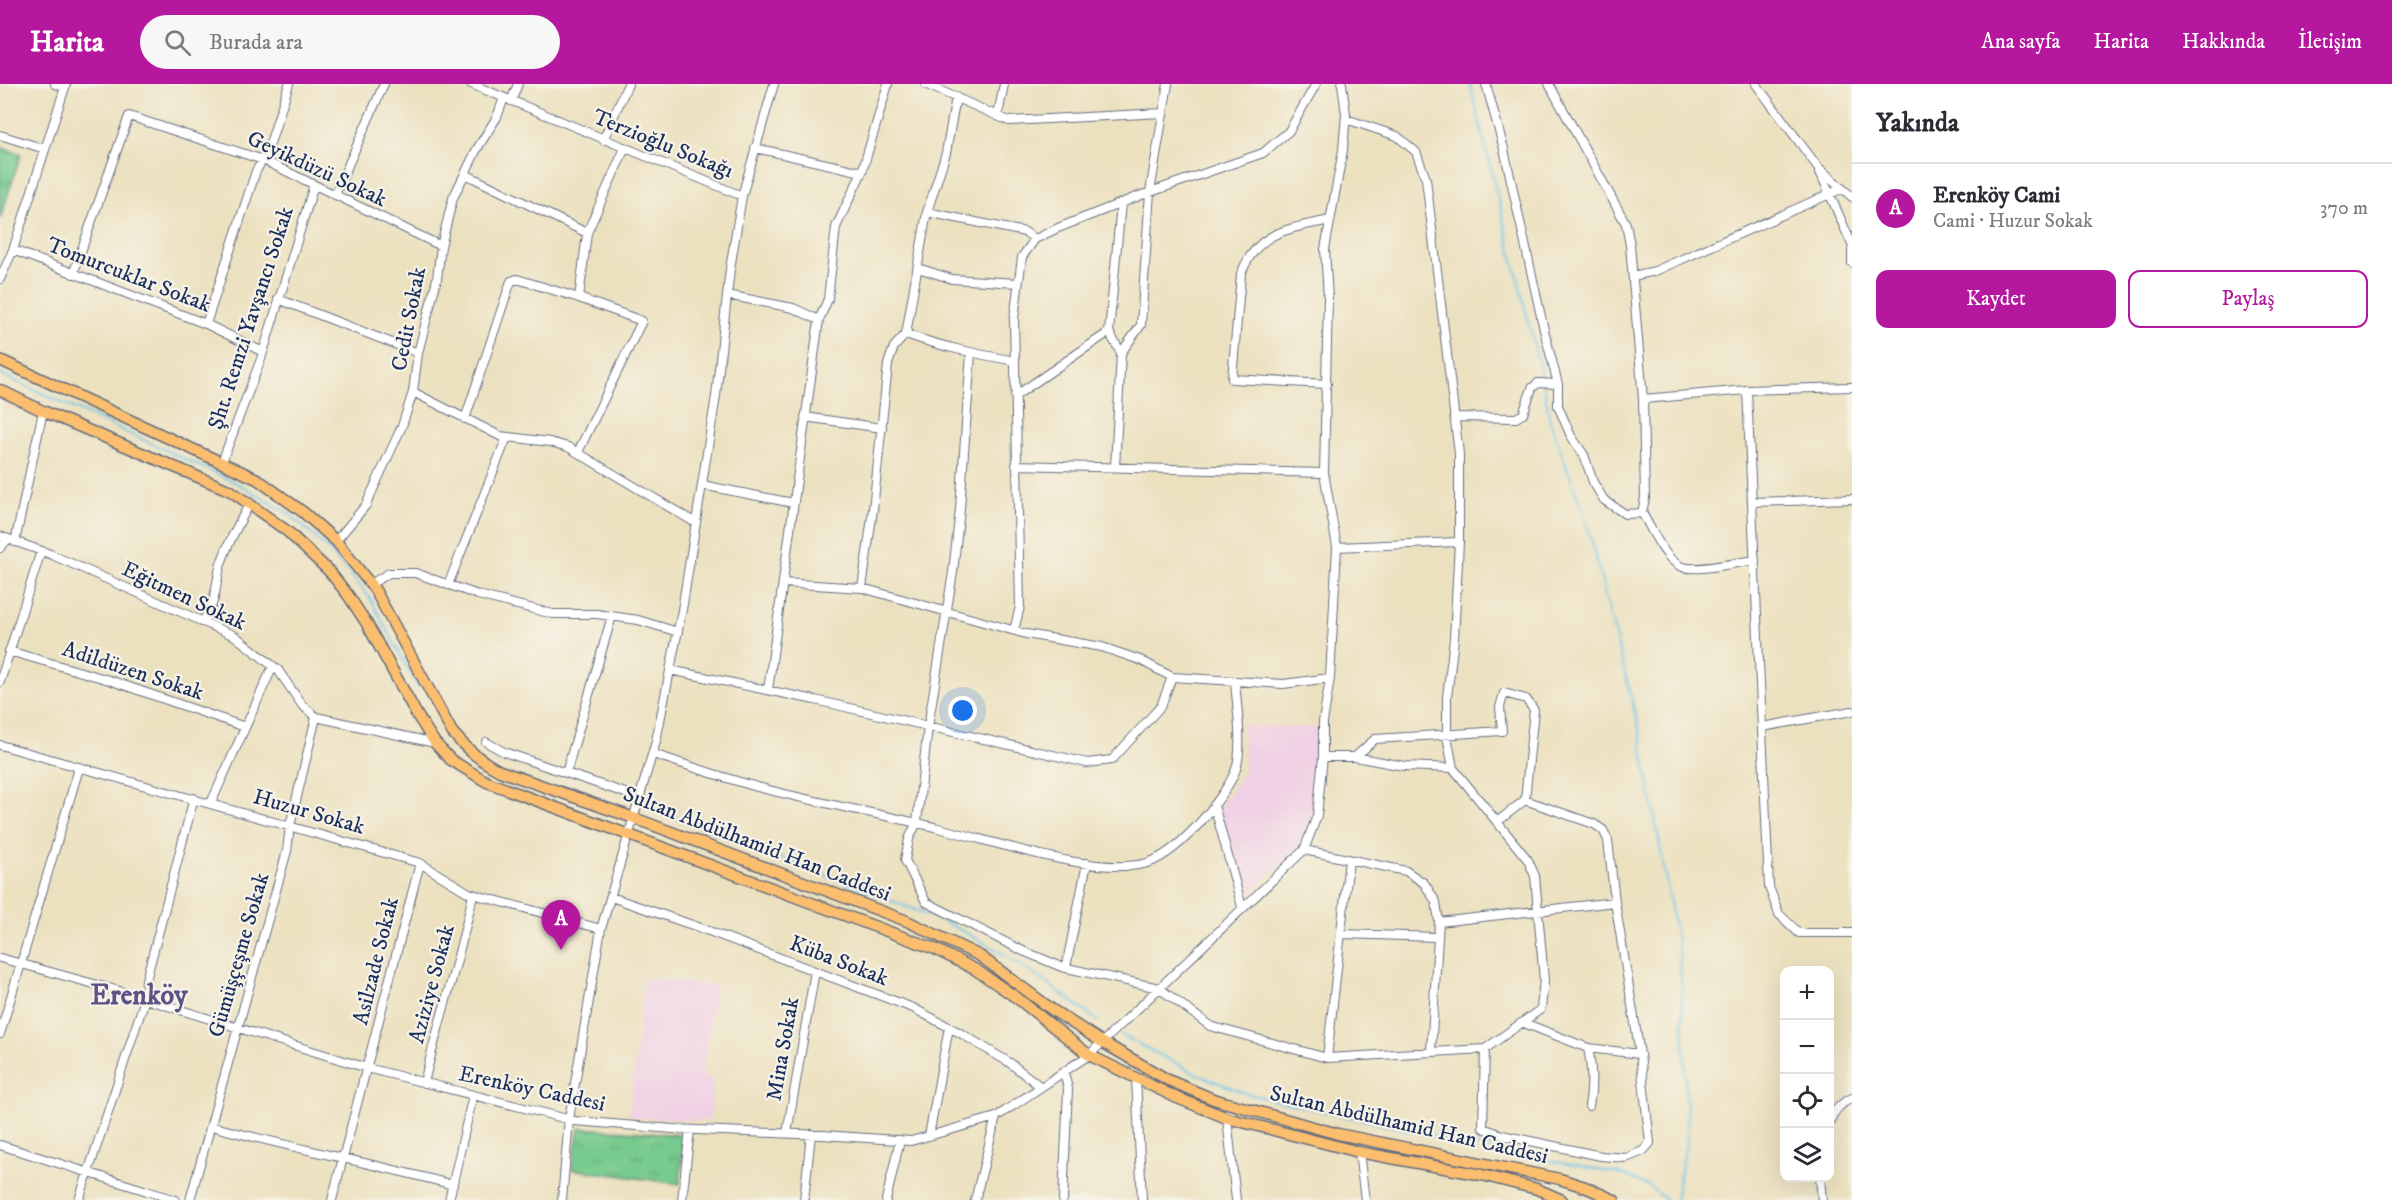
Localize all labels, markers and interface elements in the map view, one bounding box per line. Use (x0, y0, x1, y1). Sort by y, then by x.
search box (140, 15, 560, 69)
text: Harita (30, 25, 104, 60)
icon: search (161, 26, 194, 59)
text: Burada ara (209, 29, 303, 56)
text: Ana sayfa (1981, 29, 2061, 55)
text: Harita (2094, 29, 2149, 55)
text: Hakkında (2182, 29, 2265, 55)
text: İletişim (2298, 29, 2362, 55)
street label: Terzioğlu Sokağı (589, 104, 737, 184)
text: Yakında (1876, 107, 1959, 140)
street label: Geyikdüzü Sokak (243, 125, 391, 213)
text: Erenköy Cami (1933, 182, 2060, 209)
text: A (1889, 196, 1902, 221)
text: 370 m (2320, 196, 2368, 221)
street label: Şht. Remzi Yavşancı Sokak (202, 203, 300, 433)
text: Cami · Huzur Sokak (1933, 209, 2093, 234)
street label: Tomurcuklar Sokak (43, 231, 215, 319)
street label: Cedit Sokak (386, 265, 432, 373)
button: Kaydet (1876, 270, 2116, 328)
button: Paylaş (2128, 270, 2368, 328)
street label: Eğitmen Sokak (118, 555, 251, 637)
street label: Adildüzen Sokak (59, 635, 207, 707)
your location (948, 696, 977, 725)
street label: Sultan Abdülhamid Han Caddesi (619, 780, 895, 908)
street label: Huzur Sokak (250, 783, 368, 841)
street label: Gümüşçeşme Sokak (203, 870, 275, 1040)
street label: Asilzade Sokak (347, 894, 405, 1028)
pin: A (542, 900, 580, 950)
street label: Aziziye Sokak (403, 921, 461, 1046)
street label: Küba Sokak (786, 930, 892, 992)
map controls (1780, 966, 1834, 1182)
button: + (1780, 966, 1834, 1020)
district label: Erenköy (91, 978, 188, 1013)
street label: Mina Sokak (761, 995, 805, 1103)
button: − (1780, 1020, 1834, 1074)
street label: Erenköy Caddesi (456, 1060, 608, 1118)
button: locate (1780, 1074, 1834, 1128)
street label: Sultan Abdülhamid Han Caddesi (1267, 1080, 1551, 1170)
button: layers (1780, 1128, 1834, 1182)

